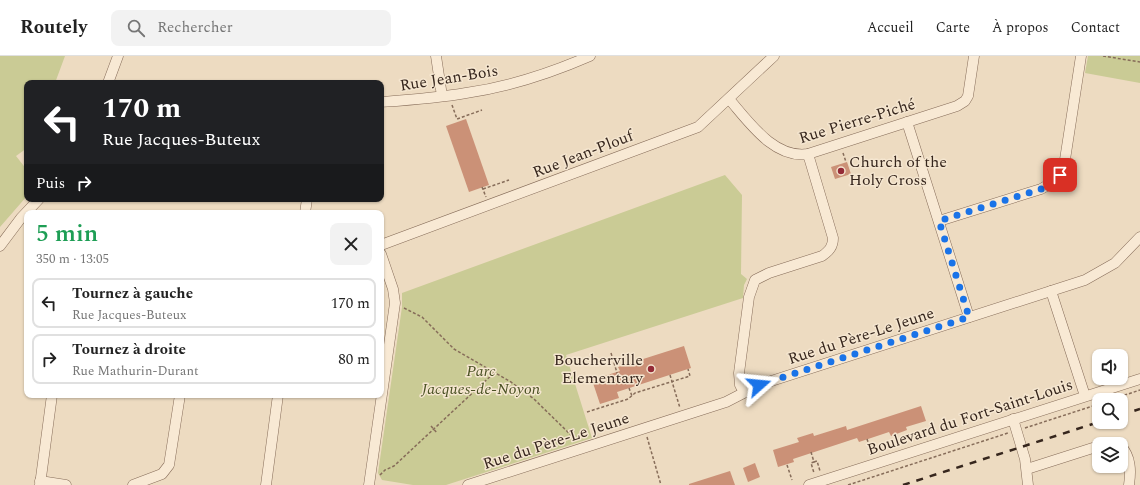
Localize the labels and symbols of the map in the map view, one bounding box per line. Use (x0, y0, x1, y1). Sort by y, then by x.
street label: Rue Jean-Bois (398, 58, 500, 98)
street label: Rue Pierre-Piché (796, 92, 919, 150)
street label: Rue Jean-Plouf (529, 123, 638, 184)
place label: Church of the Holy Cross (849, 150, 947, 192)
pin (1043, 158, 1077, 192)
marker: Church of the Holy Cross (836, 166, 846, 176)
street label: Rue du Père-Le Jeune (785, 301, 937, 371)
place label: Boucherville Elementary (554, 348, 644, 390)
park label: Parc Jacques-de-Noyon (421, 359, 541, 401)
marker: Boucherville Elementary (646, 364, 656, 374)
position arrow (738, 364, 780, 406)
street label: Boulevard du Fort-Saint-Louis (864, 372, 1076, 462)
street label: Rue du Père-Le Jeune (480, 406, 632, 476)

